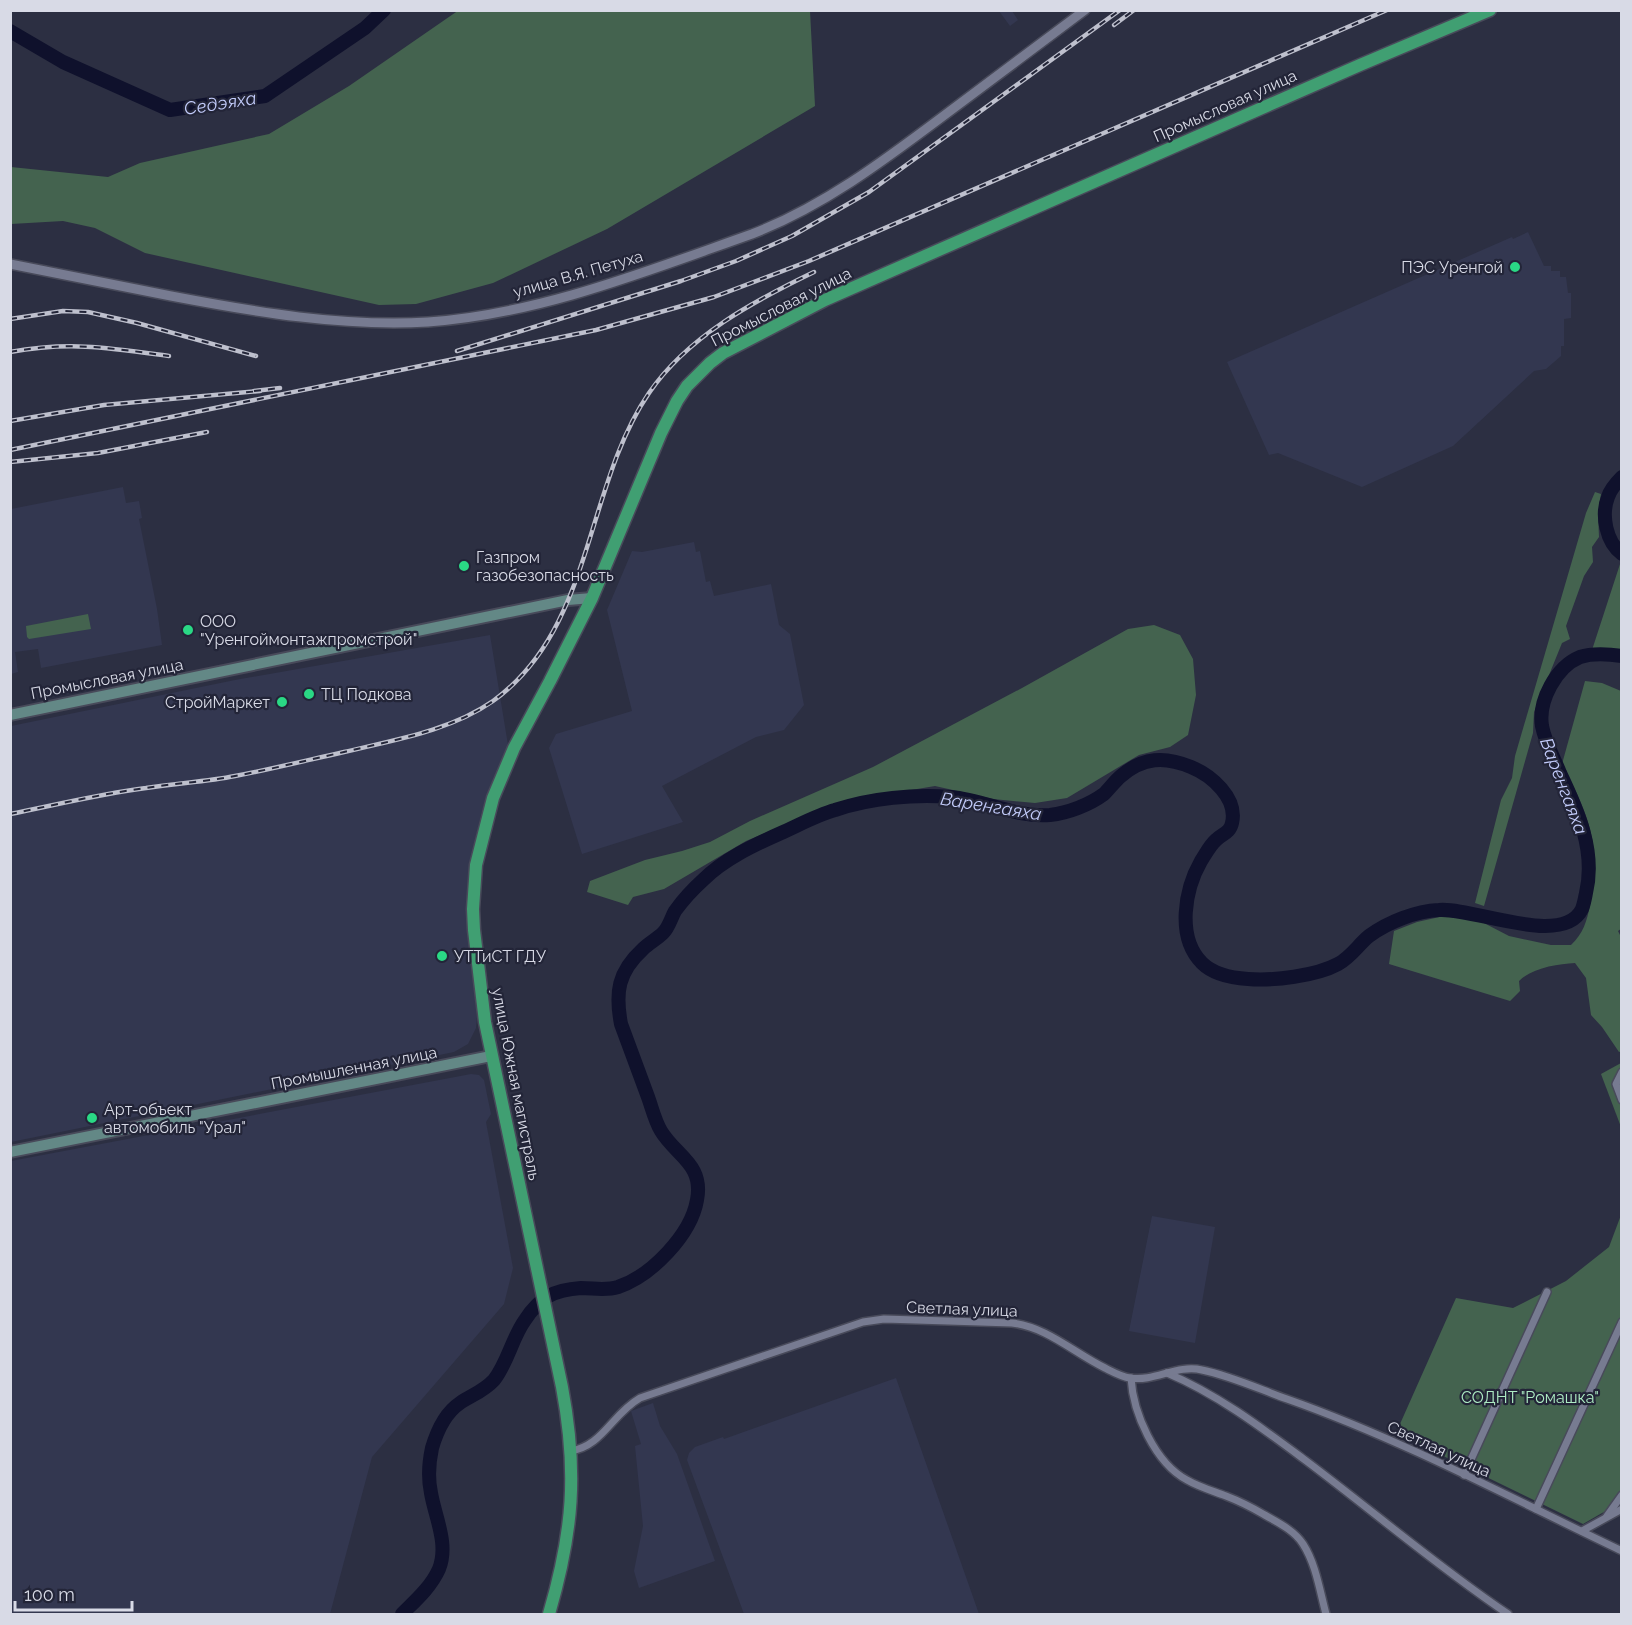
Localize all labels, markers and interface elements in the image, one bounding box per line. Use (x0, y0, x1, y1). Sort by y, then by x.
street label: Промысловая улица (1150, 66, 1300, 146)
water label: Седэяха (182, 87, 258, 119)
street label: улица В.Я. Петуха (511, 246, 645, 302)
place label: ПЭС Уренгой (1401, 258, 1503, 277)
marker: ПЭС Уренгой (1508, 260, 1522, 274)
street label: Промысловая улица (708, 263, 854, 351)
place label: Газпром газобезопасность (476, 548, 614, 585)
marker: Газпром газобезопасность (457, 559, 471, 573)
place label: ООО "Уренгоймонтажпромстрой" (200, 612, 417, 649)
marker: ООО "Уренгоймонтажпромстрой" (181, 623, 195, 637)
street label: Промысловая улица (29, 655, 185, 703)
place label: ТЦ Подкова (321, 685, 411, 704)
marker: ТЦ Подкова (302, 687, 316, 701)
place label: СтройМаркет (165, 693, 270, 712)
marker: СтройМаркет (275, 695, 289, 709)
water label: Варенгаяха (1536, 735, 1592, 838)
water label: Варенгаяха (939, 788, 1043, 824)
place label: УТТиСТ ГДУ (454, 947, 546, 966)
marker: УТТиСТ ГДУ (435, 949, 449, 963)
street label: улица Южная магистраль (488, 986, 544, 1182)
street label: Промышленная улица (269, 1043, 439, 1093)
place label: Арт-объект автомобиль "Урал" (104, 1100, 246, 1137)
marker: Арт-объект автомобиль "Урал" (85, 1111, 99, 1125)
street label: Светлая улица (906, 1298, 1018, 1320)
park label: СОДНТ "Ромашка" (1461, 1388, 1599, 1407)
street label: Светлая улица (1384, 1417, 1494, 1481)
scale bar (15, 1574, 132, 1612)
text: 100 m (24, 1584, 75, 1605)

